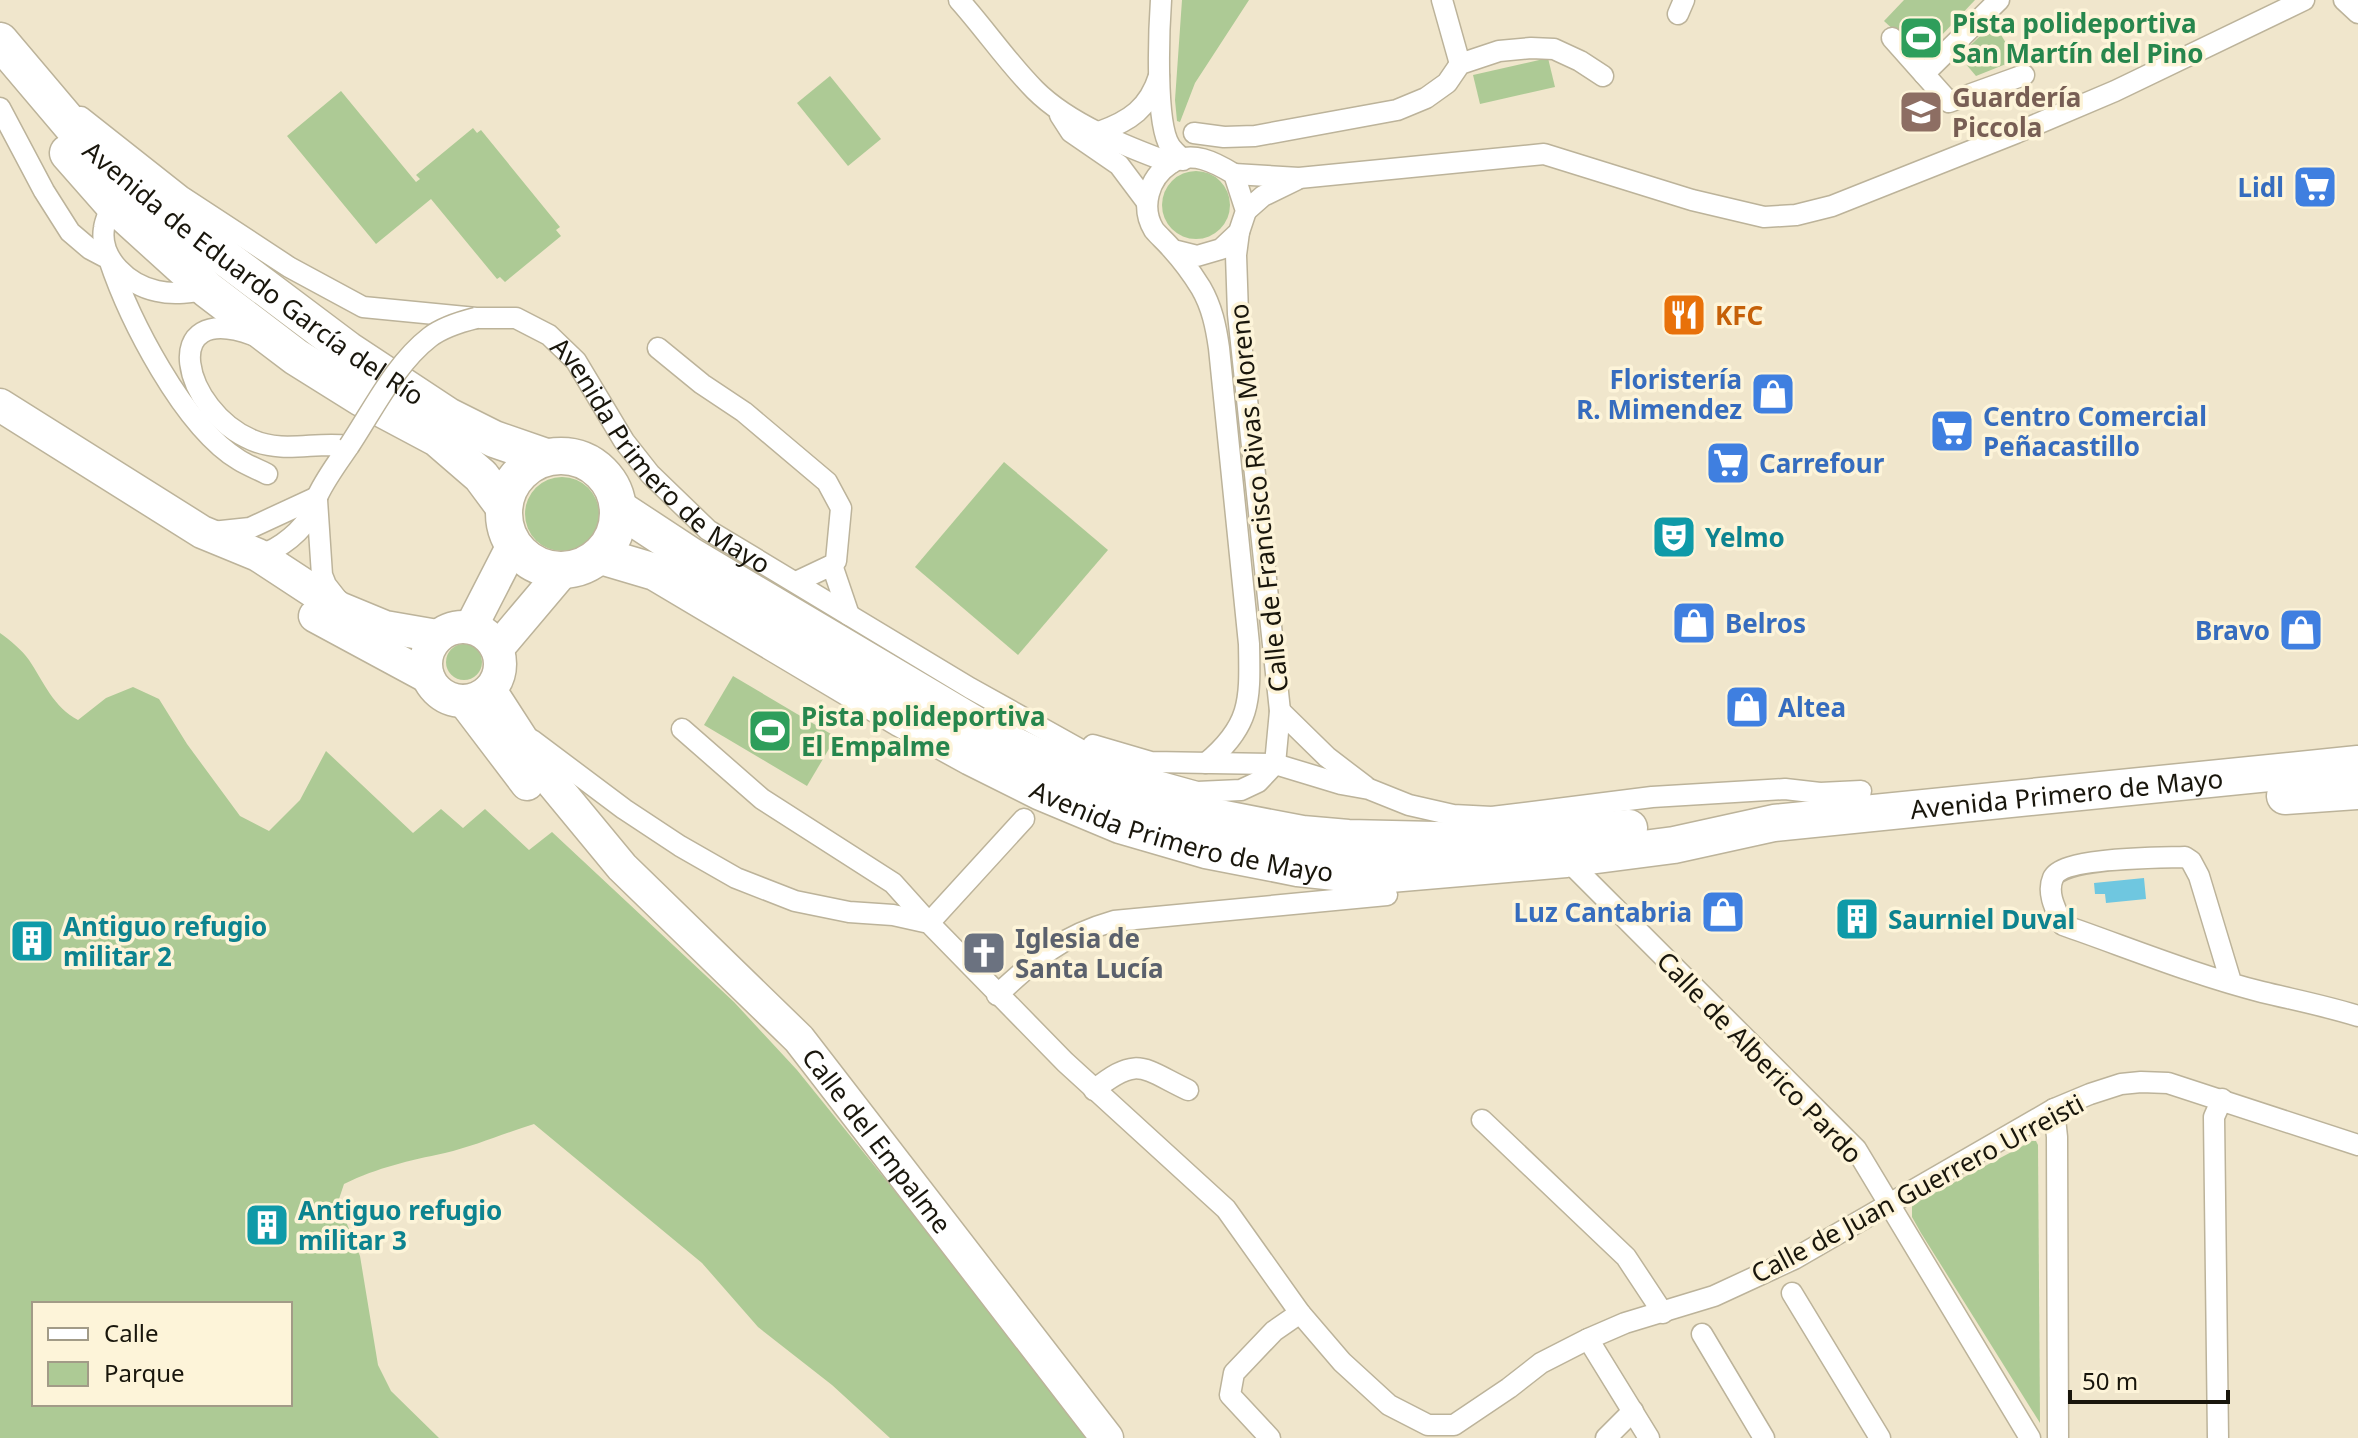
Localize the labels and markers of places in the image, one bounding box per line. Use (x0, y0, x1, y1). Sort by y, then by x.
place label: Pista polideportiva San Martín del Pino (1952, 5, 2204, 71)
sports icon: Pista polideportiva San Martín del Pino (1897, 14, 1945, 62)
place label: Guardería Piccola (1952, 79, 2081, 145)
school or university icon: Guardería Piccola (1897, 88, 1945, 136)
supermarket icon: Lidl (2291, 163, 2339, 211)
place label: Lidl (2238, 169, 2284, 205)
restaurant icon: KFC (1660, 291, 1708, 339)
place label: KFC (1715, 297, 1763, 333)
place label: Floristería R. Mimendez (1576, 361, 1742, 427)
shop icon: Floristería R. Mimendez (1749, 370, 1797, 418)
place label: Centro Comercial Peñacastillo (1983, 398, 2207, 464)
supermarket icon: Centro Comercial Peñacastillo (1928, 407, 1976, 455)
supermarket icon: Carrefour (1704, 439, 1752, 487)
place label: Carrefour (1759, 445, 1885, 481)
theatre icon: Yelmo (1650, 513, 1698, 561)
place label: Yelmo (1705, 519, 1785, 555)
shop icon: Belros (1670, 599, 1718, 647)
place label: Belros (1725, 605, 1806, 641)
shop icon: Bravo (2277, 606, 2325, 654)
place label: Bravo (2195, 612, 2270, 648)
shop icon: Altea (1723, 683, 1771, 731)
place label: Altea (1778, 689, 1846, 725)
place label: Pista polideportiva El Empalme (801, 698, 1046, 764)
sports icon: Pista polideportiva El Empalme (746, 707, 794, 755)
shop icon: Luz Cantabria (1699, 888, 1747, 936)
place label: Luz Cantabria (1514, 894, 1692, 930)
building icon: Saurniel Duval (1833, 895, 1881, 943)
place label: Saurniel Duval (1888, 901, 2075, 937)
place label: Antiguo refugio militar 2 (63, 908, 267, 974)
building icon: Antiguo refugio militar 2 (8, 917, 56, 965)
place label: Iglesia de Santa Lucía (1015, 920, 1164, 986)
church icon: Iglesia de Santa Lucía (960, 929, 1008, 977)
place label: Antiguo refugio militar 3 (298, 1192, 502, 1258)
building icon: Antiguo refugio militar 3 (243, 1201, 291, 1249)

